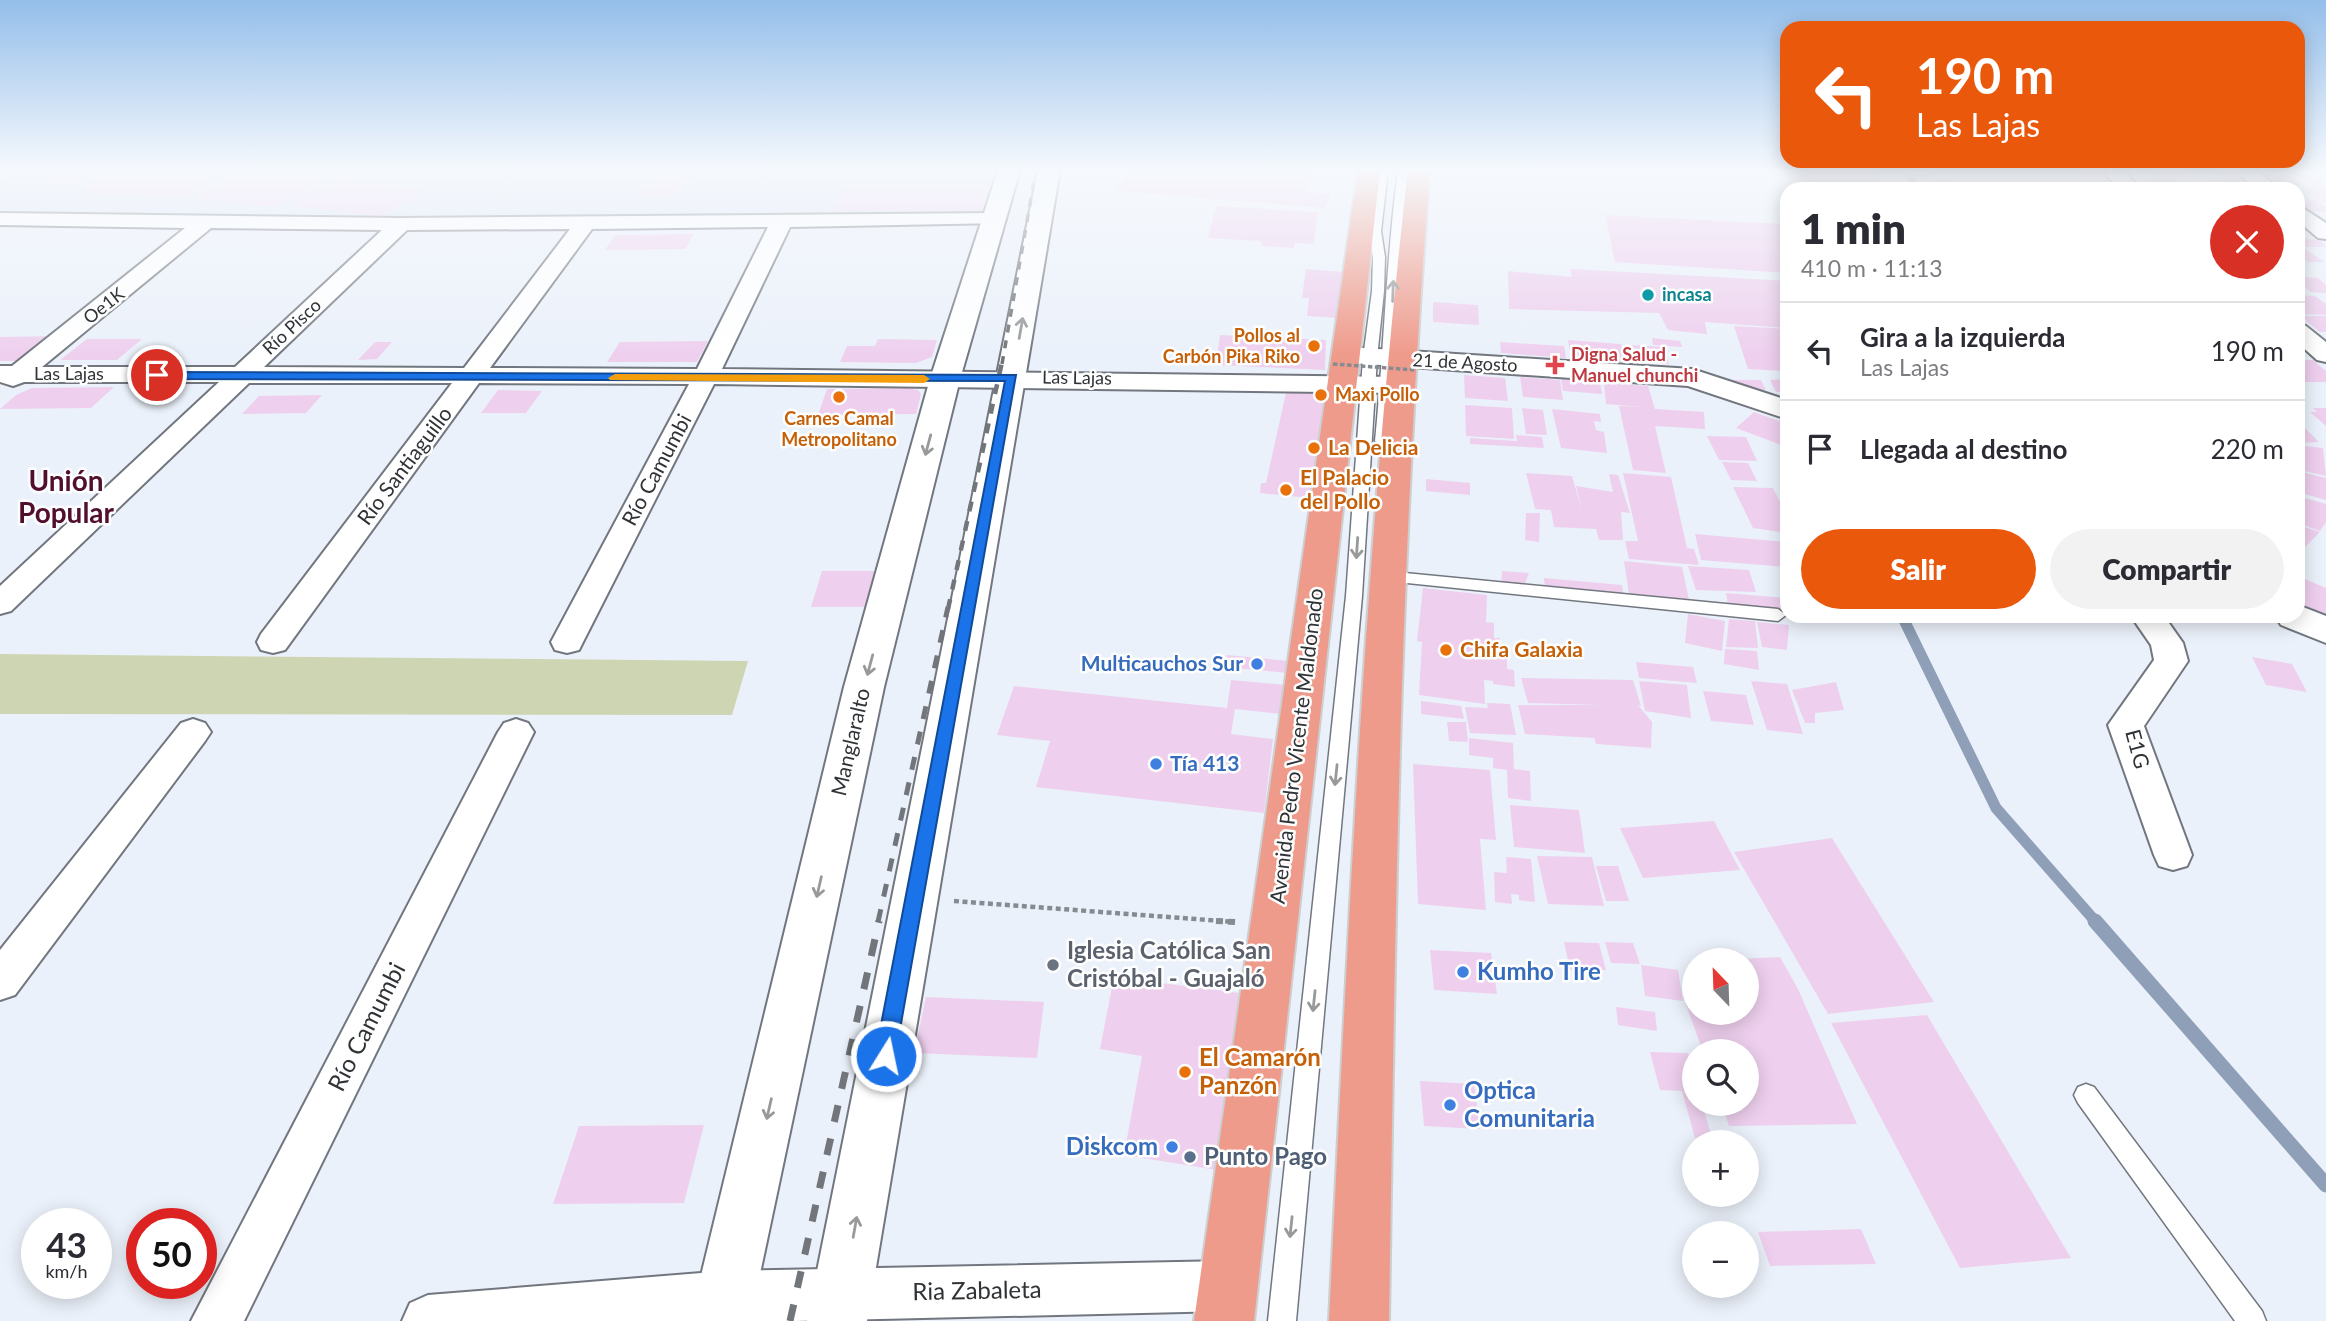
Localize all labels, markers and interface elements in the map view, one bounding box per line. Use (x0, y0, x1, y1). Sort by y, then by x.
text: 190 m (1916, 46, 2054, 104)
icon: left (1801, 49, 1892, 140)
text: Las Lajas (1916, 105, 2040, 144)
text: 1 min (1801, 203, 1906, 253)
button: close (2210, 205, 2284, 279)
text: 410 m · 11:13 (1801, 254, 1943, 282)
one-way arrow (1386, 280, 1399, 303)
street label: Oe1K (78, 282, 128, 328)
place label: incasa (1662, 283, 1712, 305)
marker: incasa (1640, 287, 1656, 303)
street label: Río Pisco (258, 294, 325, 359)
one-way arrow (1014, 317, 1028, 340)
text: Gira a la izquierda (1860, 321, 2066, 353)
place label: Pollos al Carbón Pika Riko (1163, 324, 1300, 367)
icon: left (1801, 332, 1839, 370)
text: 190 m (2211, 335, 2284, 367)
marker: Pollos al Carbón Pika Riko (1306, 338, 1322, 354)
place label: Digna Salud - Manuel chunchi (1571, 343, 1698, 386)
pin (127, 345, 187, 405)
street label: 21 de Agosto (1412, 348, 1518, 376)
text: Las Lajas (1860, 353, 1949, 381)
marker: Digna Salud - Manuel chunchi (1545, 355, 1565, 375)
icon: arrive (138, 356, 176, 394)
street label: Las Lajas (34, 362, 104, 384)
street label: Las Lajas (1042, 365, 1112, 389)
place label: Maxi Pollo (1335, 383, 1420, 405)
marker: Maxi Pollo (1313, 387, 1329, 403)
marker: Carnes Camal Metropolitano (831, 389, 847, 405)
street label: Río Santiaguillo (351, 401, 456, 529)
place label: Carnes Camal Metropolitano (781, 407, 897, 450)
street label: Río Camumbi (616, 409, 696, 529)
icon: arrive (1801, 430, 1839, 468)
one-way arrow (921, 433, 934, 456)
text: Llegada al destino (1860, 433, 2067, 465)
text: 220 m (2211, 433, 2284, 465)
place label: La Delicia (1328, 434, 1418, 459)
marker: La Delicia (1306, 440, 1322, 456)
district label: Unión Popular (18, 463, 115, 529)
place label: El Palacio del Pollo (1300, 464, 1389, 513)
marker: El Palacio del Pollo (1278, 482, 1294, 498)
button: Salir (1801, 529, 2036, 609)
button: Compartir (2050, 529, 2284, 609)
one-way arrow (1350, 536, 1363, 559)
street label: Avenida Pedro Vicente Maldonado (1264, 587, 1327, 905)
place label: Chifa Galaxia (1460, 636, 1583, 661)
marker: Chifa Galaxia (1438, 642, 1454, 658)
place label: Multicauchos Sur (1081, 650, 1243, 675)
one-way arrow (862, 654, 875, 676)
marker: Multicauchos Sur (1249, 656, 1265, 672)
street label: Manglaralto (825, 685, 874, 798)
street label: E1G (2121, 726, 2156, 771)
place label: Tía 413 (1170, 750, 1239, 775)
marker: Tía 413 (1148, 756, 1164, 772)
one-way arrow (1329, 763, 1342, 786)
one-way arrow (811, 875, 825, 898)
place label: Iglesia Católica San Cristóbal - Guajaló (1067, 935, 1271, 992)
north arrow (1682, 948, 1759, 1026)
map controls (1682, 948, 1759, 1298)
place label: Kumho Tire (1477, 956, 1601, 985)
street label: Río Camumbi (321, 957, 410, 1095)
marker: Iglesia Católica San Cristóbal - Guajaló (1045, 957, 1061, 973)
marker: Kumho Tire (1455, 964, 1471, 980)
one-way arrow (1307, 989, 1320, 1012)
position arrow (849, 1019, 923, 1093)
button: search (1682, 1039, 1759, 1116)
place label: El Camarón Panzón (1199, 1042, 1321, 1099)
marker: El Camarón Panzón (1177, 1064, 1193, 1080)
place label: Optica Comunitaria (1464, 1075, 1595, 1132)
one-way arrow (761, 1097, 775, 1120)
marker: Optica Comunitaria (1442, 1097, 1458, 1113)
button: + (1682, 1130, 1759, 1207)
place label: Diskcom (1066, 1131, 1158, 1160)
marker: Diskcom (1164, 1139, 1180, 1155)
place label: Punto Pago (1204, 1141, 1327, 1170)
marker: Punto Pago (1182, 1149, 1198, 1165)
speed limit sign: 50 (126, 1208, 217, 1299)
one-way arrow (848, 1216, 862, 1239)
one-way arrow (1284, 1216, 1297, 1238)
button: − (1682, 1221, 1759, 1298)
text: 43 (46, 1223, 87, 1265)
text: km/h (45, 1260, 88, 1282)
street label: Ria Zabaleta (912, 1274, 1042, 1305)

